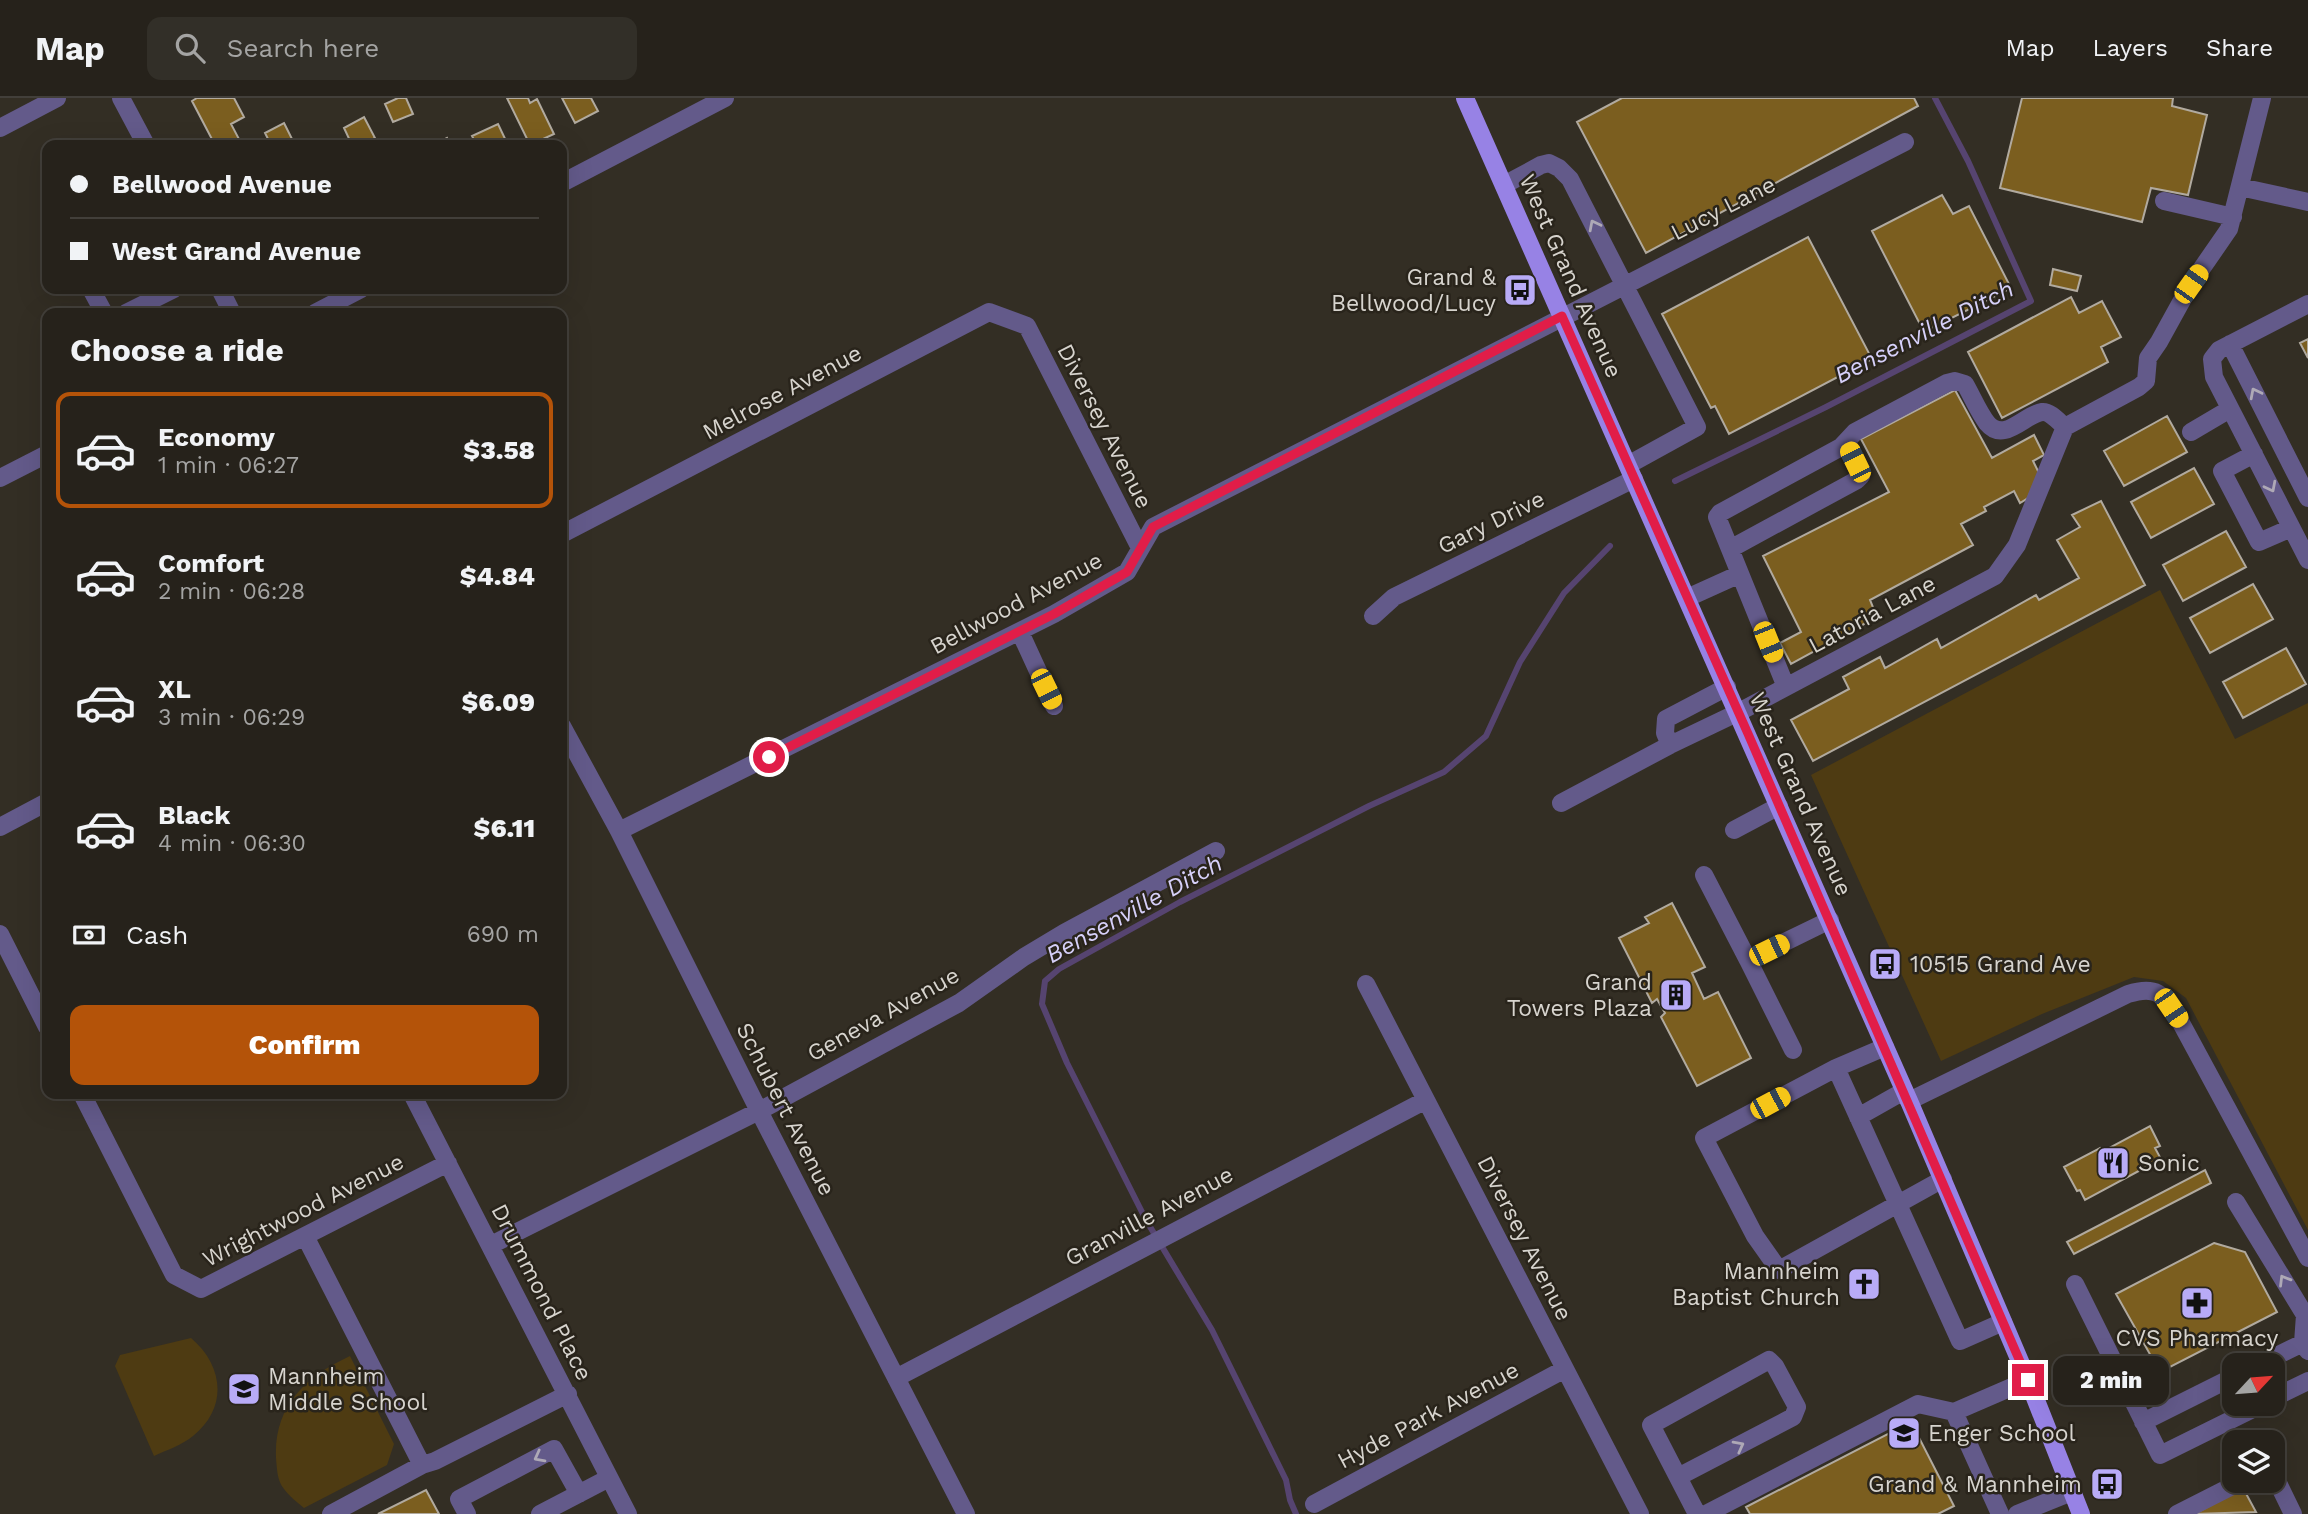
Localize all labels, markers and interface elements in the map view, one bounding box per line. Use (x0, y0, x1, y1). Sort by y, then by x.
search box (147, 17, 637, 80)
text: Map (35, 29, 105, 68)
icon: search (171, 29, 209, 67)
text: Search here (227, 33, 379, 63)
text: Map (2006, 34, 2054, 62)
text: Layers (2092, 34, 2168, 62)
text: Share (2206, 34, 2273, 62)
text: Bellwood Avenue (112, 169, 332, 199)
street label: West Grand Avenue (1513, 170, 1628, 382)
street label: Lucy Lane (1667, 171, 1780, 246)
one-way arrow (1588, 220, 1602, 232)
text: West Grand Avenue (112, 236, 361, 266)
car (2171, 261, 2212, 307)
place label: Grand & Bellwood/Lucy (1331, 264, 1497, 317)
bus stop icon: Grand & Bellwood/Lucy (1501, 271, 1539, 309)
water label: Bensenville Ditch (1830, 275, 2018, 389)
text: Choose a ride (70, 331, 284, 369)
street label: Melrose Avenue (698, 339, 866, 446)
street label: Diversey Avenue (1051, 339, 1158, 513)
one-way arrow (2249, 388, 2263, 400)
icon: car (74, 419, 137, 482)
text: Economy (158, 422, 275, 452)
text: $3.58 (463, 435, 535, 465)
car (1837, 439, 1874, 485)
text: 1 min · 06:27 (158, 452, 299, 479)
one-way arrow (2262, 480, 2276, 492)
street label: Gary Drive (1433, 485, 1549, 560)
icon: car (74, 545, 137, 608)
street label: Bellwood Avenue (926, 547, 1107, 660)
text: Comfort (158, 548, 264, 578)
text: $4.84 (460, 561, 535, 591)
street label: Latoria Lane (1804, 570, 1940, 659)
text: 2 min · 06:28 (158, 578, 305, 605)
car (1751, 619, 1786, 665)
car (1028, 666, 1065, 712)
icon: car (74, 671, 137, 734)
text: XL (158, 674, 191, 704)
text: $6.09 (461, 687, 535, 717)
street label: West Grand Avenue (1743, 688, 1858, 900)
text: 3 min · 06:29 (158, 704, 305, 731)
route start (753, 741, 785, 773)
icon: car (74, 797, 137, 860)
text: Black (158, 800, 230, 830)
text: $6.11 (474, 813, 535, 843)
text: 4 min · 06:30 (158, 830, 306, 857)
water label: Bensenville Ditch (1041, 849, 1227, 969)
icon: cash (70, 916, 108, 954)
text: Cash (126, 920, 188, 950)
text: 690 m (467, 921, 539, 948)
car (1746, 931, 1793, 969)
bus stop icon: 10515 Grand Ave (1866, 945, 1904, 983)
place label: 10515 Grand Ave (1910, 951, 2091, 978)
street label: Geneva Avenue (803, 962, 964, 1067)
place label: Grand Towers Plaza (1507, 969, 1652, 1022)
building icon: Grand Towers Plaza (1657, 976, 1695, 1014)
car (2151, 985, 2192, 1031)
button: Confirm (70, 1005, 539, 1085)
street label: Schubert Avenue (730, 1018, 841, 1200)
car (1747, 1084, 1794, 1122)
restaurant icon: Sonic (2094, 1144, 2132, 1182)
street label: Wrightwood Avenue (198, 1148, 408, 1273)
place label: Sonic (2138, 1150, 2200, 1177)
street label: Diversey Avenue (1471, 1151, 1578, 1325)
street label: Granville Avenue (1061, 1161, 1238, 1272)
street label: Drummond Place (485, 1199, 598, 1385)
place label: Mannheim Baptist Church (1672, 1258, 1840, 1311)
church icon: Mannheim Baptist Church (1845, 1265, 1883, 1303)
one-way arrow (2279, 1275, 2292, 1288)
pharmacy icon: CVS Pharmacy (2178, 1284, 2216, 1322)
place label: CVS Pharmacy (2116, 1325, 2279, 1352)
north arrow (2222, 1353, 2286, 1416)
map controls (2222, 1353, 2285, 1493)
street label: Hyde Park Avenue (1333, 1356, 1524, 1475)
callout: 2 min (2052, 1356, 2168, 1404)
place label: Mannheim Middle School (268, 1363, 427, 1416)
route end (2012, 1364, 2044, 1396)
text: 2 min (2080, 1367, 2142, 1394)
school or university icon: Mannheim Middle School (225, 1370, 263, 1408)
school or university icon: Enger School (1885, 1414, 1923, 1452)
place label: Enger School (1928, 1420, 2076, 1447)
button: layers (2222, 1430, 2285, 1493)
one-way arrow (1731, 1440, 1744, 1454)
one-way arrow (534, 1448, 546, 1462)
bus stop icon: Grand & Mannheim (2088, 1465, 2126, 1503)
place label: Grand & Mannheim (1868, 1471, 2082, 1498)

